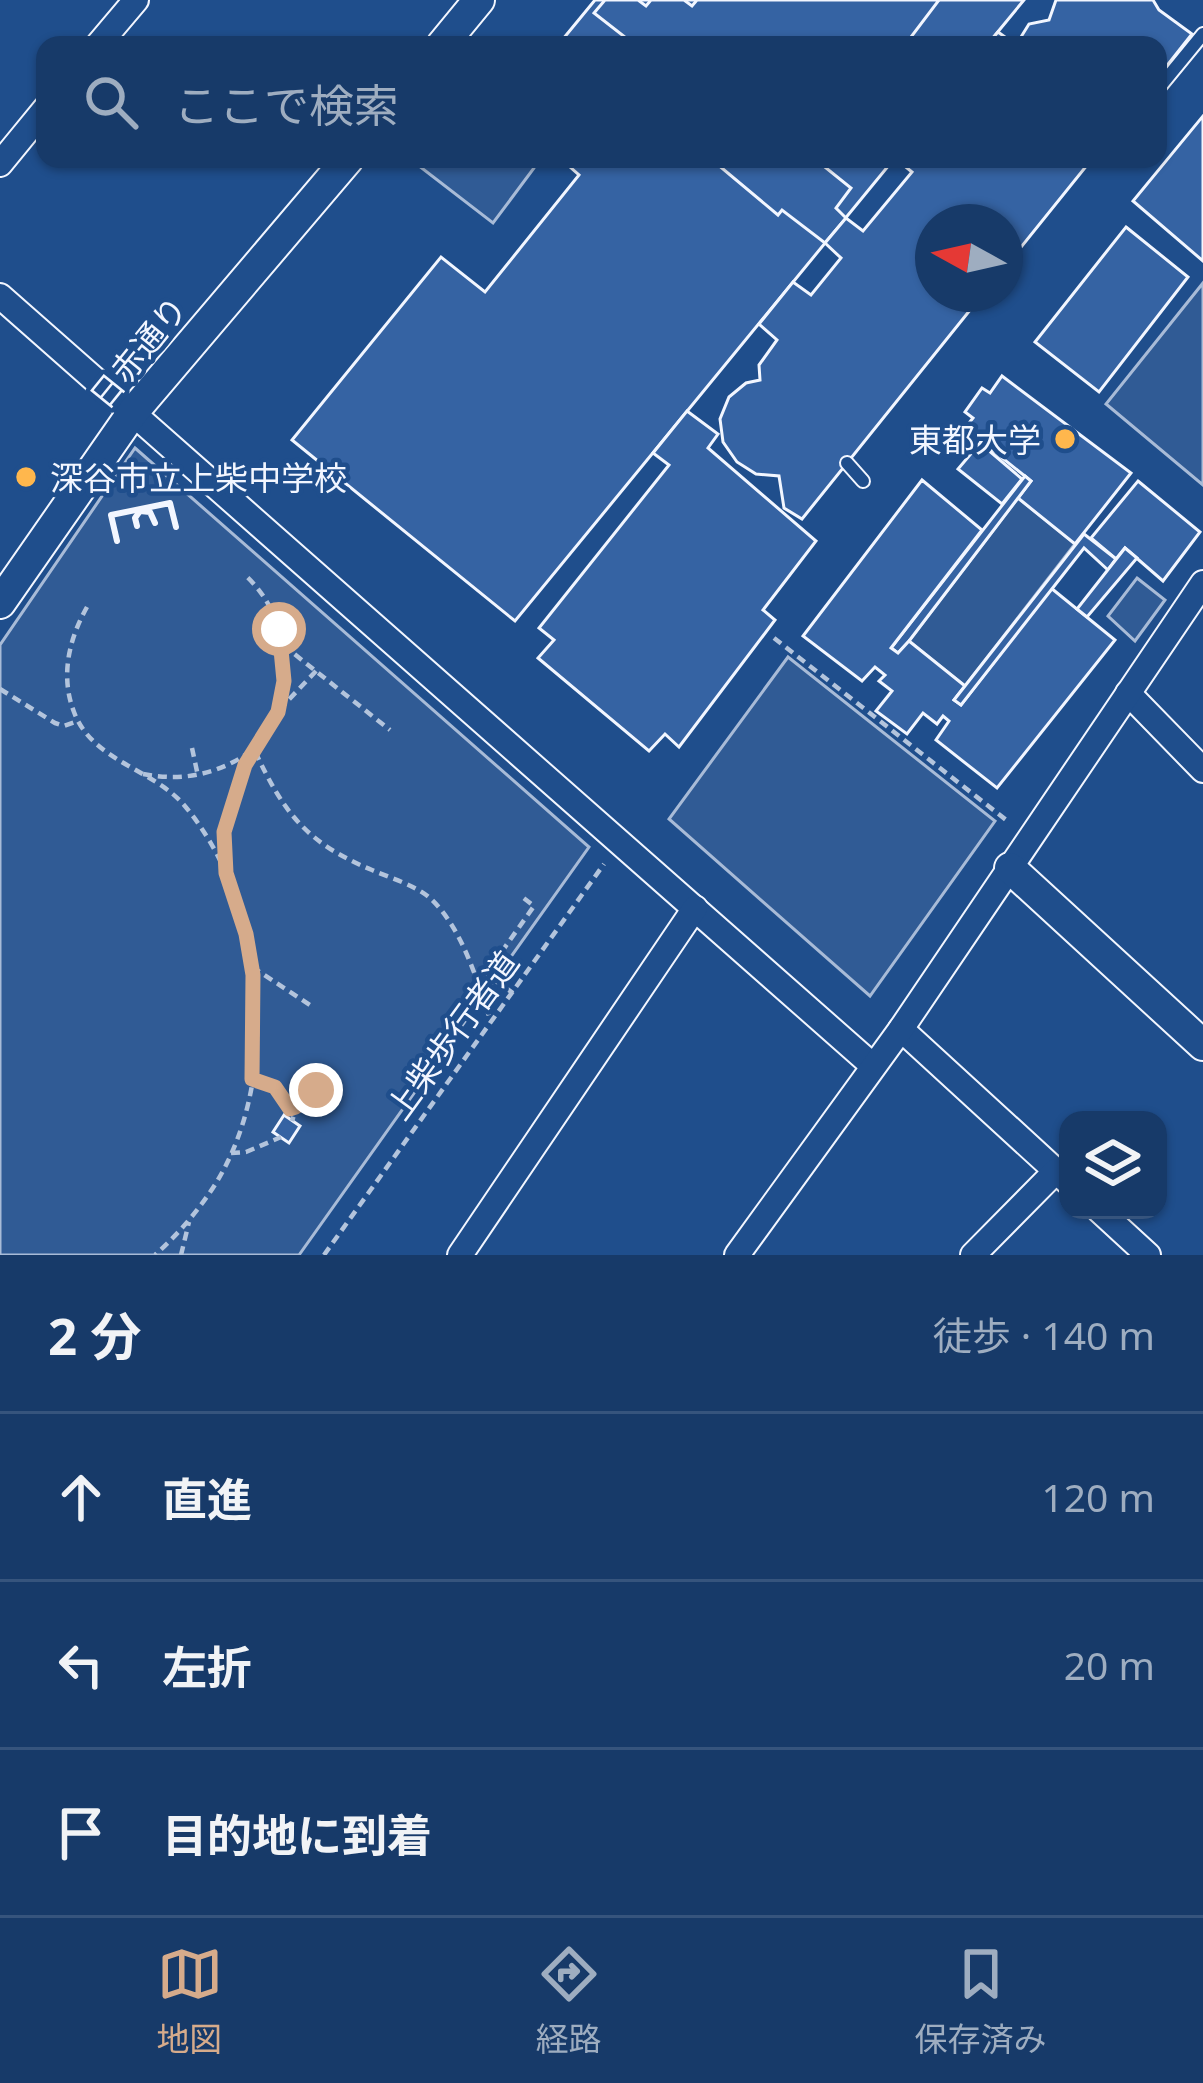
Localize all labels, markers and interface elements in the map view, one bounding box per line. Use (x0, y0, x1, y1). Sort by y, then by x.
search box (36, 36, 1167, 168)
icon: search (78, 69, 144, 135)
text: ここで検索 (174, 74, 399, 135)
north arrow (915, 204, 1023, 312)
street label: 日赤通り (79, 287, 197, 417)
place label: 東都大学 (909, 417, 1041, 462)
marker: 東都大学 (1052, 426, 1078, 452)
place label: 深谷市立上柴中学校 (50, 455, 347, 500)
marker: 深谷市立上柴中学校 (13, 464, 39, 490)
route start (252, 602, 306, 656)
street label: 上柴歩行者道 (376, 942, 528, 1128)
route end (289, 1063, 343, 1117)
map controls (1059, 1111, 1167, 1219)
button: layers (1059, 1111, 1167, 1219)
text: 2 分 (48, 1300, 141, 1370)
text: 徒歩 · 140 m (933, 1308, 1155, 1361)
icon: ahead (48, 1464, 114, 1530)
text: 直進 (162, 1468, 252, 1529)
text: 120 m (1041, 1470, 1155, 1523)
icon: left (48, 1632, 114, 1698)
text: 左折 (162, 1636, 252, 1697)
text: 20 m (1064, 1638, 1155, 1691)
icon: arrive (48, 1800, 114, 1866)
text: 目的地に到着 (162, 1804, 432, 1865)
tab: 地図 (157, 1941, 223, 2061)
tab: 経路 (536, 1941, 602, 2061)
tab: 保存済み (915, 1941, 1047, 2061)

